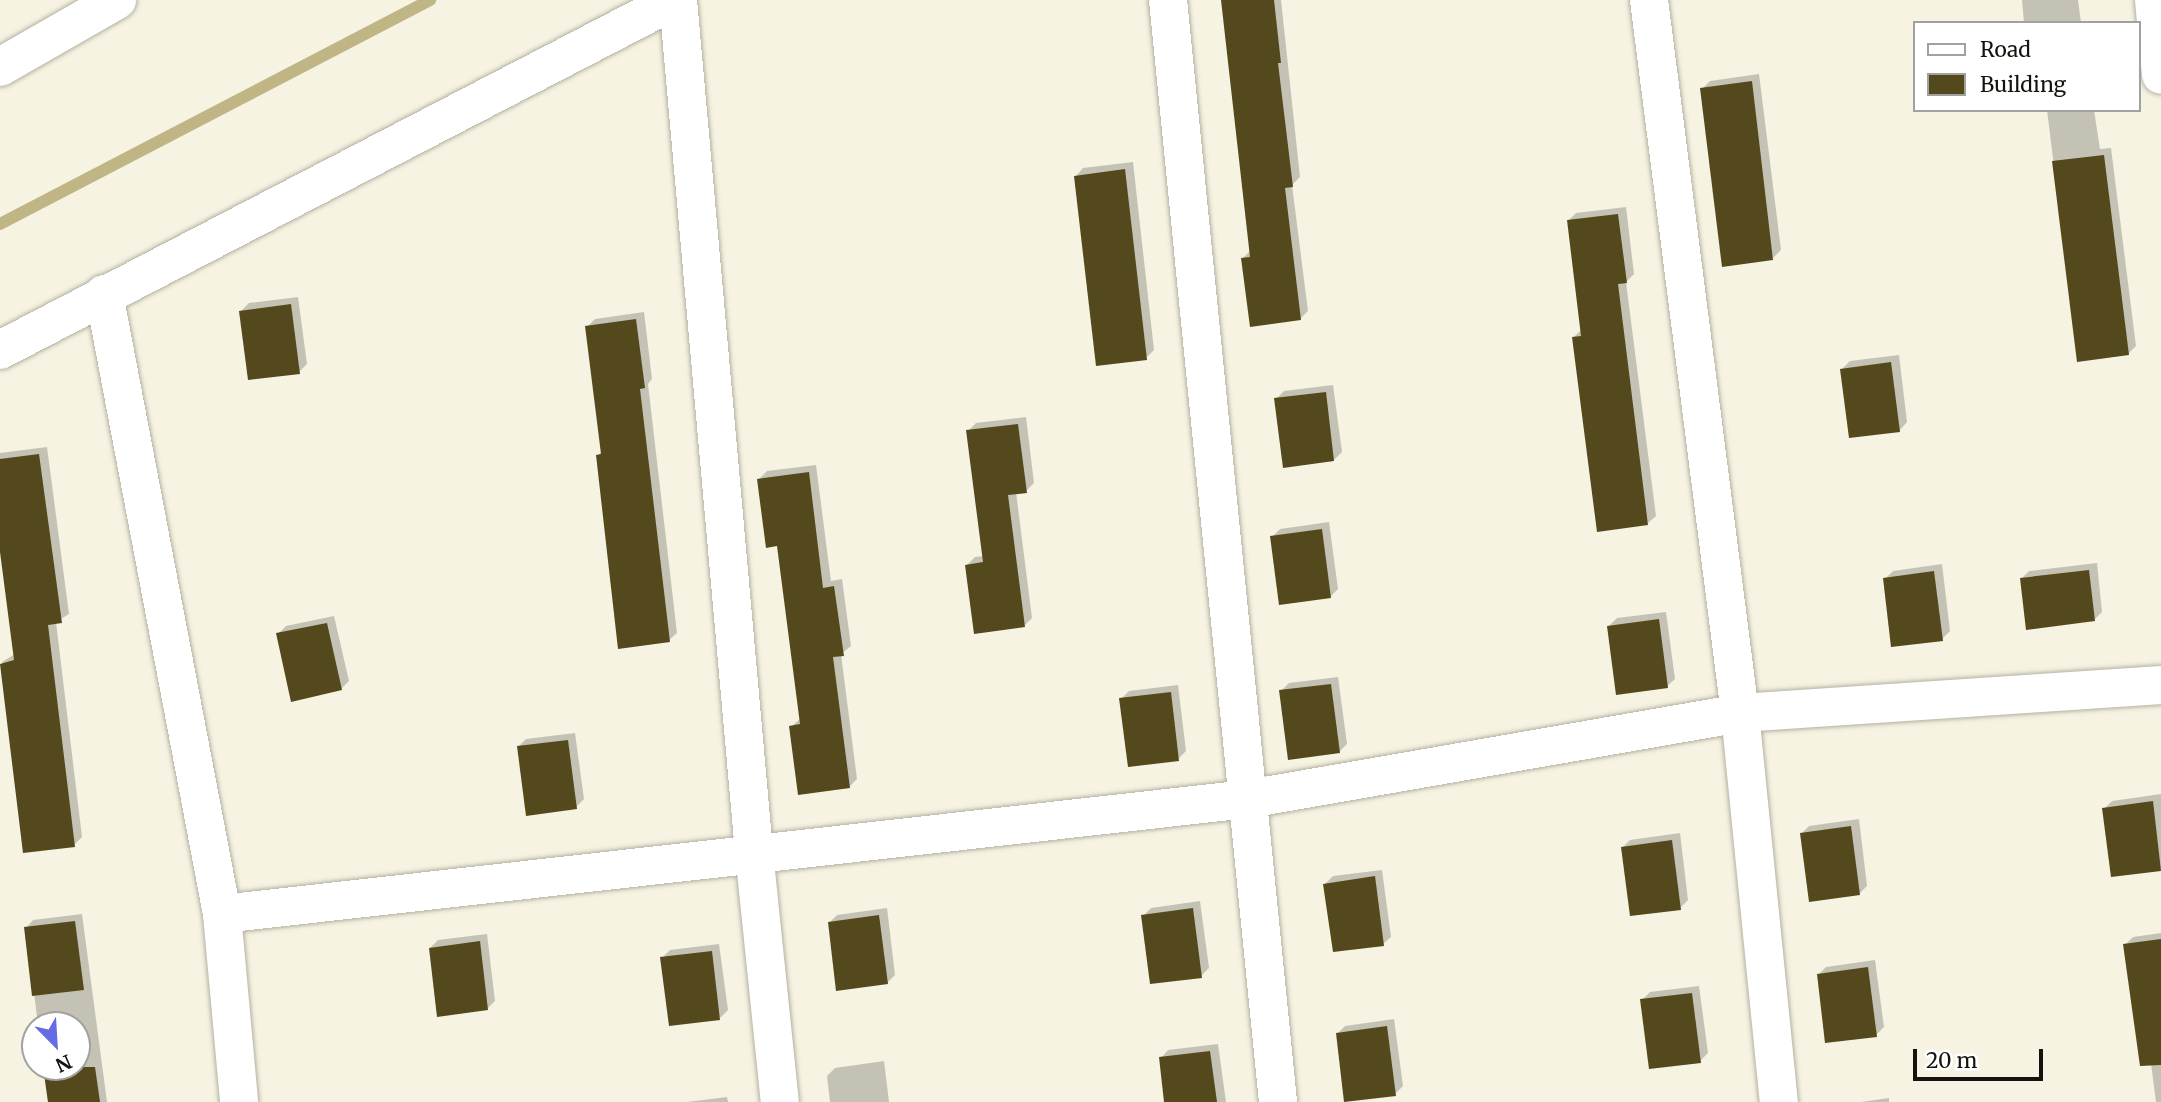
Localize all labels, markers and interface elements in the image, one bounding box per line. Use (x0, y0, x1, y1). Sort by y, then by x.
legend (1912, 21, 2140, 112)
text: Road (1980, 36, 2031, 63)
text: Building (1980, 71, 2066, 98)
north arrow (21, 1011, 91, 1081)
scale bar (1916, 1036, 2046, 1080)
text: 20 m (1926, 1047, 1977, 1074)
text: N (52, 1049, 75, 1077)

